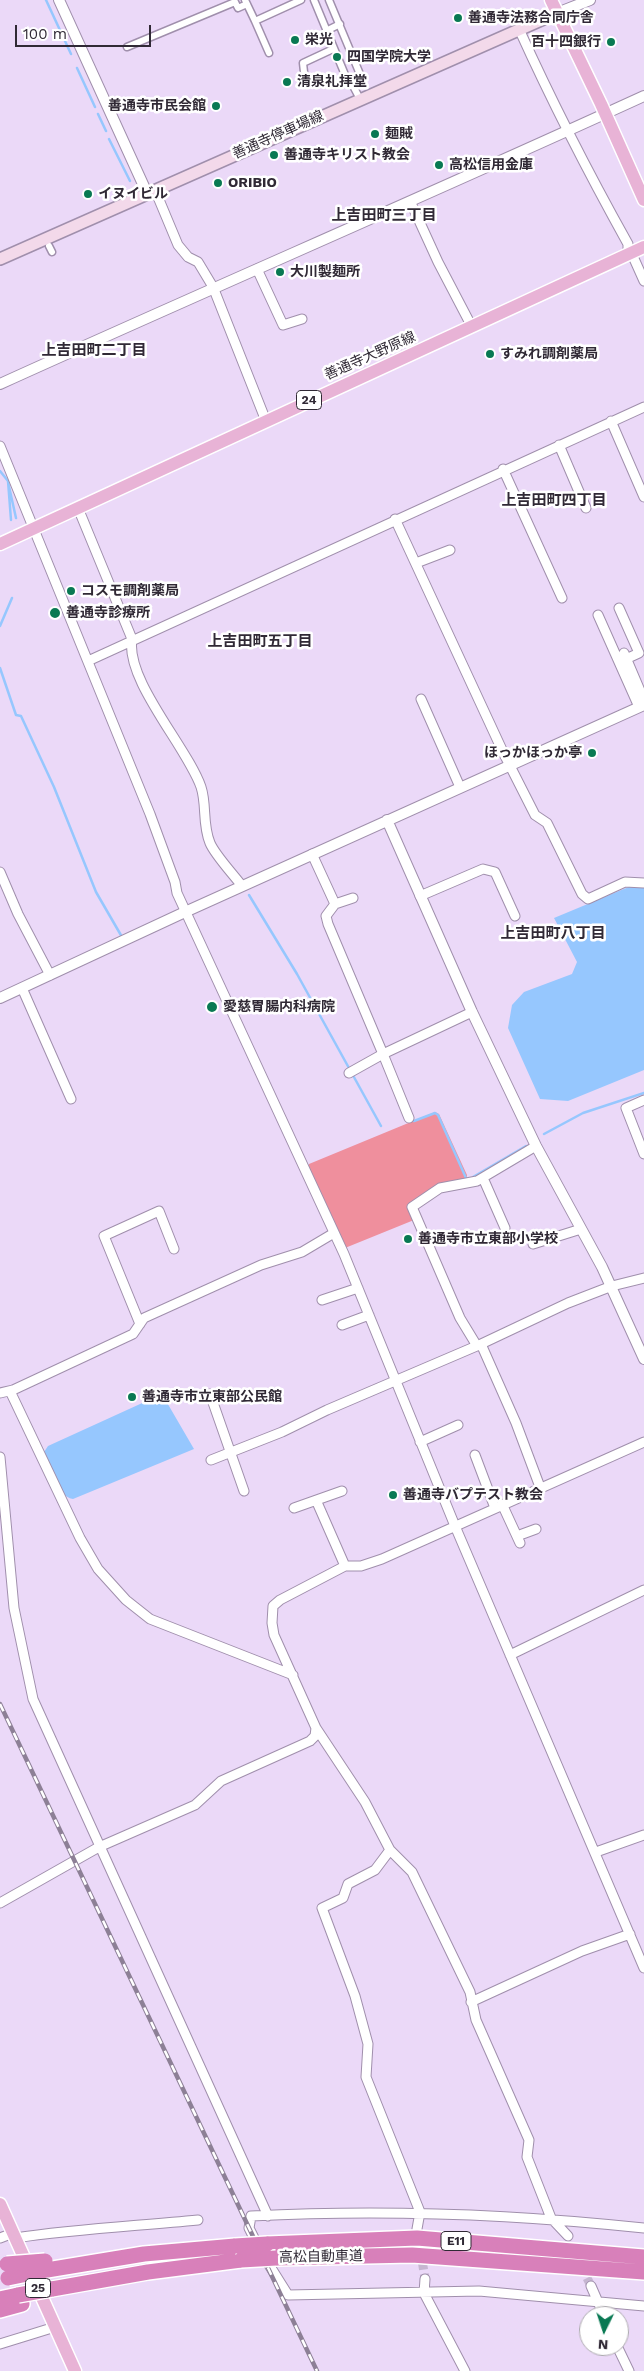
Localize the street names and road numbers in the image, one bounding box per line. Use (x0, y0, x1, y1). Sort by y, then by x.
street label: 善通寺停車場線 (230, 107, 326, 163)
street label: 善通寺大野原線 (322, 328, 418, 384)
road number: 24 (296, 390, 322, 410)
road number: E11 (441, 2232, 471, 2250)
street label: 高松自動車道 (279, 2248, 363, 2266)
road number: 25 (26, 2278, 50, 2298)

